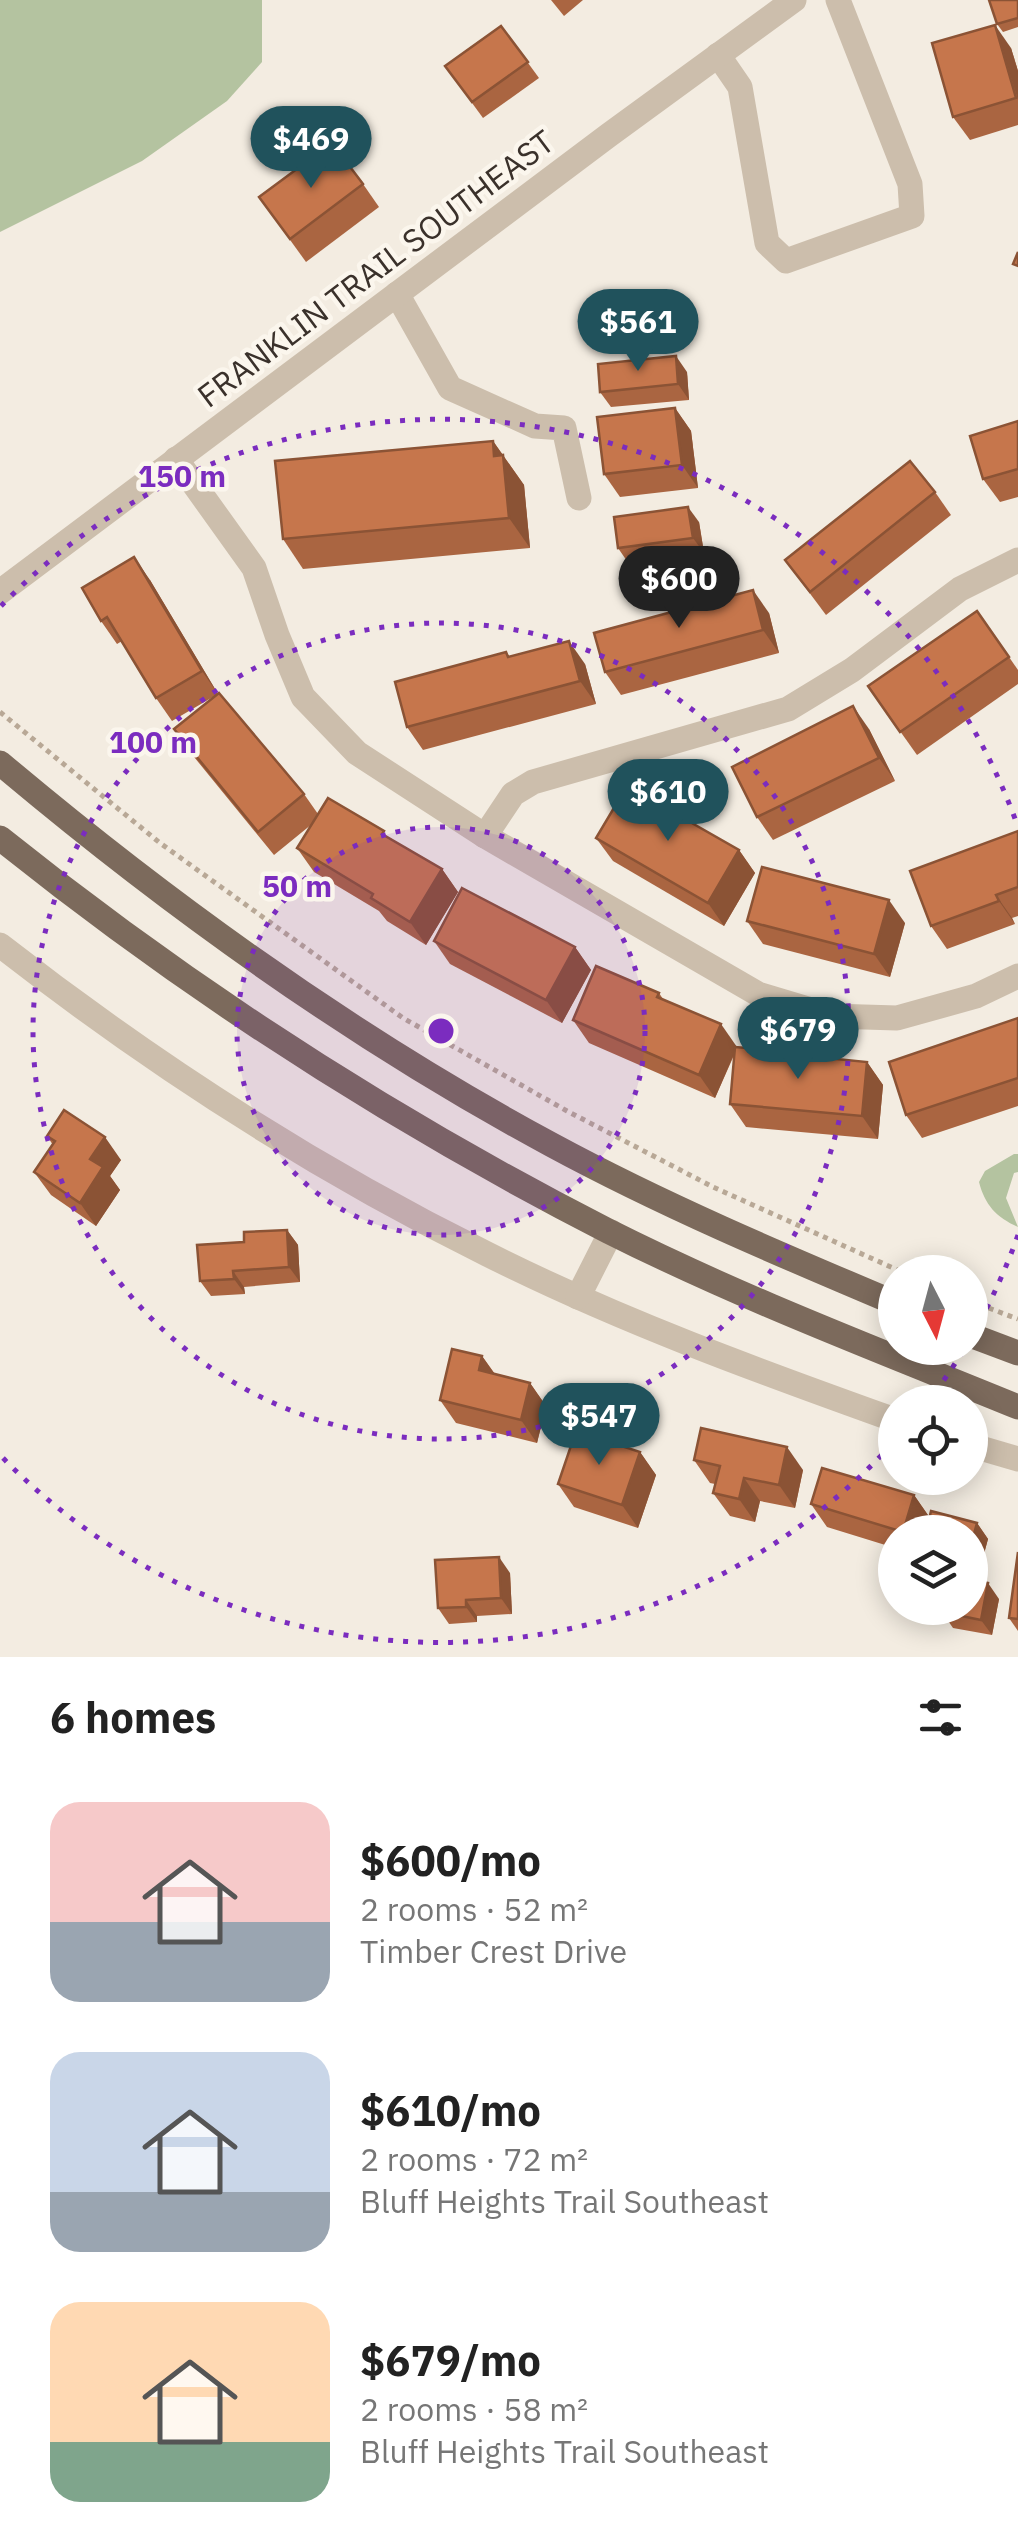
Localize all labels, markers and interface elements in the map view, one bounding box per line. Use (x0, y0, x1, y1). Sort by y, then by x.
pin: $469 (252, 106, 370, 191)
text: $469 (273, 117, 349, 159)
street label: FRANKLIN TRAIL SOUTHEAST (189, 120, 562, 416)
pin: $561 (579, 289, 697, 374)
text: $561 (600, 300, 676, 342)
text: 150 m (138, 456, 226, 495)
pin: $600 (620, 546, 738, 631)
text: $600 (641, 557, 717, 599)
text: 100 m (109, 722, 197, 761)
pin: $610 (609, 759, 727, 844)
text: $610 (630, 770, 706, 812)
text: 50 m (262, 866, 332, 905)
pin: $679 (739, 997, 857, 1082)
text: $679 (760, 1008, 836, 1050)
centre of rings (423, 1013, 459, 1049)
north arrow (878, 1255, 988, 1365)
map controls (878, 1255, 988, 1625)
pin: $547 (540, 1383, 658, 1468)
button: locate (878, 1385, 988, 1495)
text: $547 (561, 1394, 637, 1436)
button: layers (878, 1515, 988, 1625)
text: 6 homes (50, 1690, 216, 1745)
icon: filters (913, 1690, 968, 1745)
text: $600/mo (360, 1833, 541, 1888)
icon: home (130, 1842, 250, 1962)
text: 2 rooms · 52 m² (360, 1888, 588, 1930)
text: Timber Crest Drive (360, 1930, 627, 1972)
text: $610/mo (360, 2083, 541, 2138)
icon: home (130, 2092, 250, 2212)
text: 2 rooms · 72 m² (360, 2138, 588, 2180)
text: Bluff Heights Trail Southeast (360, 2180, 769, 2222)
text: $679/mo (360, 2333, 541, 2388)
icon: home (130, 2342, 250, 2462)
text: 2 rooms · 58 m² (360, 2388, 588, 2430)
text: Bluff Heights Trail Southeast (360, 2430, 769, 2472)

